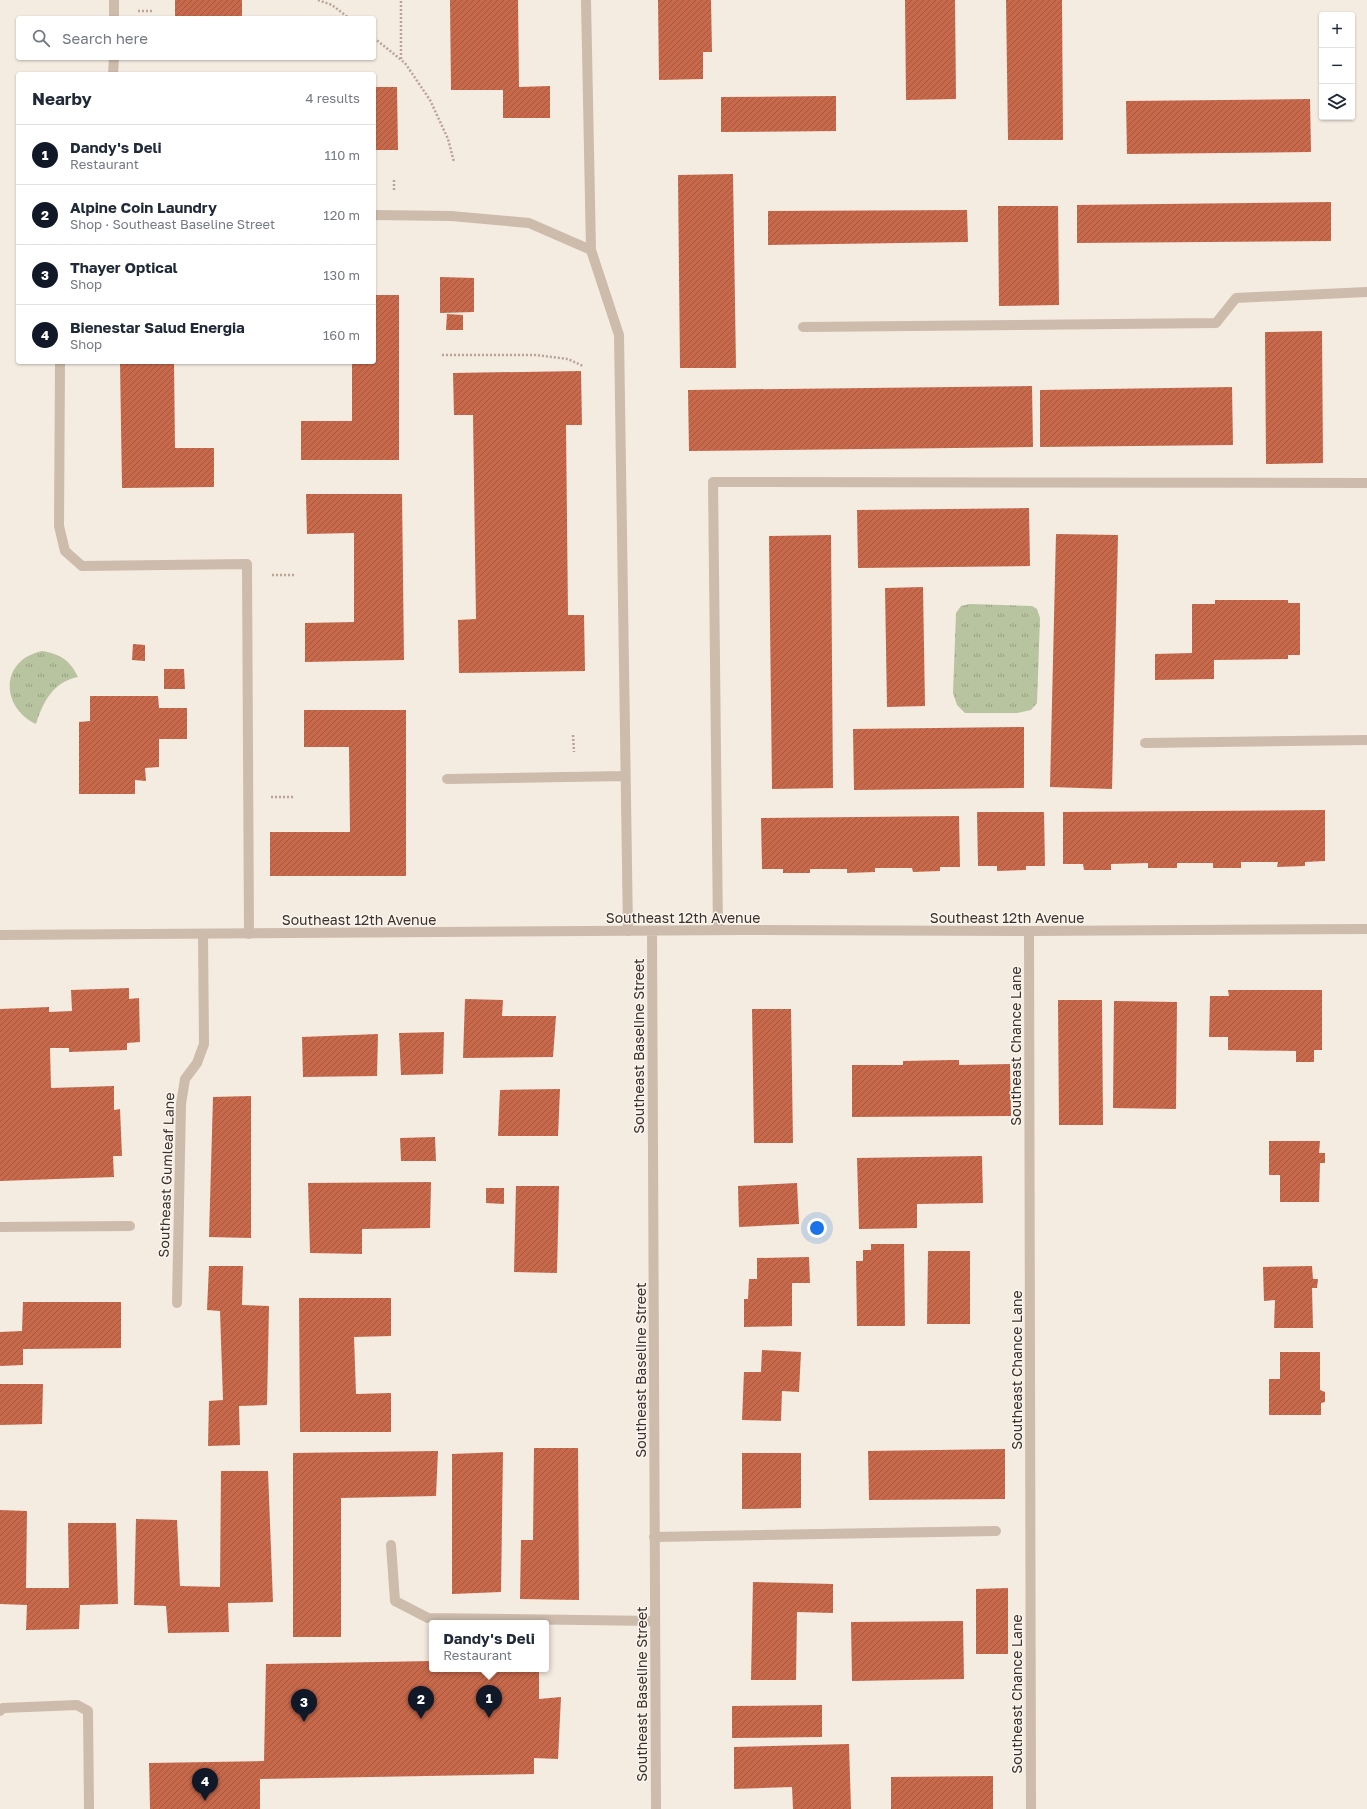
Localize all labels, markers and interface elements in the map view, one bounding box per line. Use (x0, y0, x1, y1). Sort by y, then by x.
map controls (1319, 12, 1355, 120)
button: + (1319, 12, 1355, 48)
search box (16, 16, 376, 60)
icon: search (30, 27, 52, 49)
text: Search here (62, 29, 148, 47)
button: − (1319, 48, 1355, 84)
button: layers (1319, 84, 1355, 120)
text: Nearby (32, 88, 92, 109)
text: 4 results (306, 90, 360, 106)
text: Dandy's Deli (70, 138, 162, 156)
text: 1 (42, 147, 48, 163)
text: 110 m (325, 147, 360, 163)
text: Restaurant (70, 156, 139, 172)
text: Alpine Coin Laundry (70, 198, 217, 216)
text: 2 (41, 207, 49, 223)
text: 120 m (323, 207, 360, 223)
text: Shop · Southeast Baseline Street (70, 216, 275, 232)
text: Thayer Optical (70, 258, 178, 276)
text: 3 (41, 267, 49, 283)
text: 130 m (323, 267, 360, 283)
text: Shop (70, 276, 102, 292)
text: Bienestar Salud Energia (70, 318, 245, 336)
text: 4 (41, 327, 49, 343)
text: 160 m (323, 327, 360, 343)
text: Shop (70, 336, 102, 352)
street label: Southeast 12th Avenue (606, 909, 760, 926)
street label: Southeast 12th Avenue (930, 909, 1084, 926)
street label: Southeast 12th Avenue (282, 911, 436, 928)
street label: Southeast Baseline Street (630, 958, 647, 1134)
street label: Southeast Chance Lane (1007, 966, 1024, 1126)
street label: Southeast Gumleaf Lane (155, 1092, 177, 1258)
your location (807, 1218, 827, 1238)
street label: Southeast Baseline Street (632, 1282, 649, 1458)
street label: Southeast Chance Lane (1008, 1290, 1025, 1450)
street label: Southeast Baseline Street (633, 1606, 650, 1782)
street label: Southeast Chance Lane (1008, 1614, 1025, 1774)
popup (429, 1620, 549, 1672)
text: Dandy's Deli (443, 1629, 535, 1647)
text: Restaurant (443, 1647, 512, 1663)
pin: 1 (476, 1685, 502, 1718)
pin: 2 (408, 1686, 434, 1719)
pin: 3 (291, 1689, 317, 1722)
pin: 4 (192, 1768, 218, 1801)

